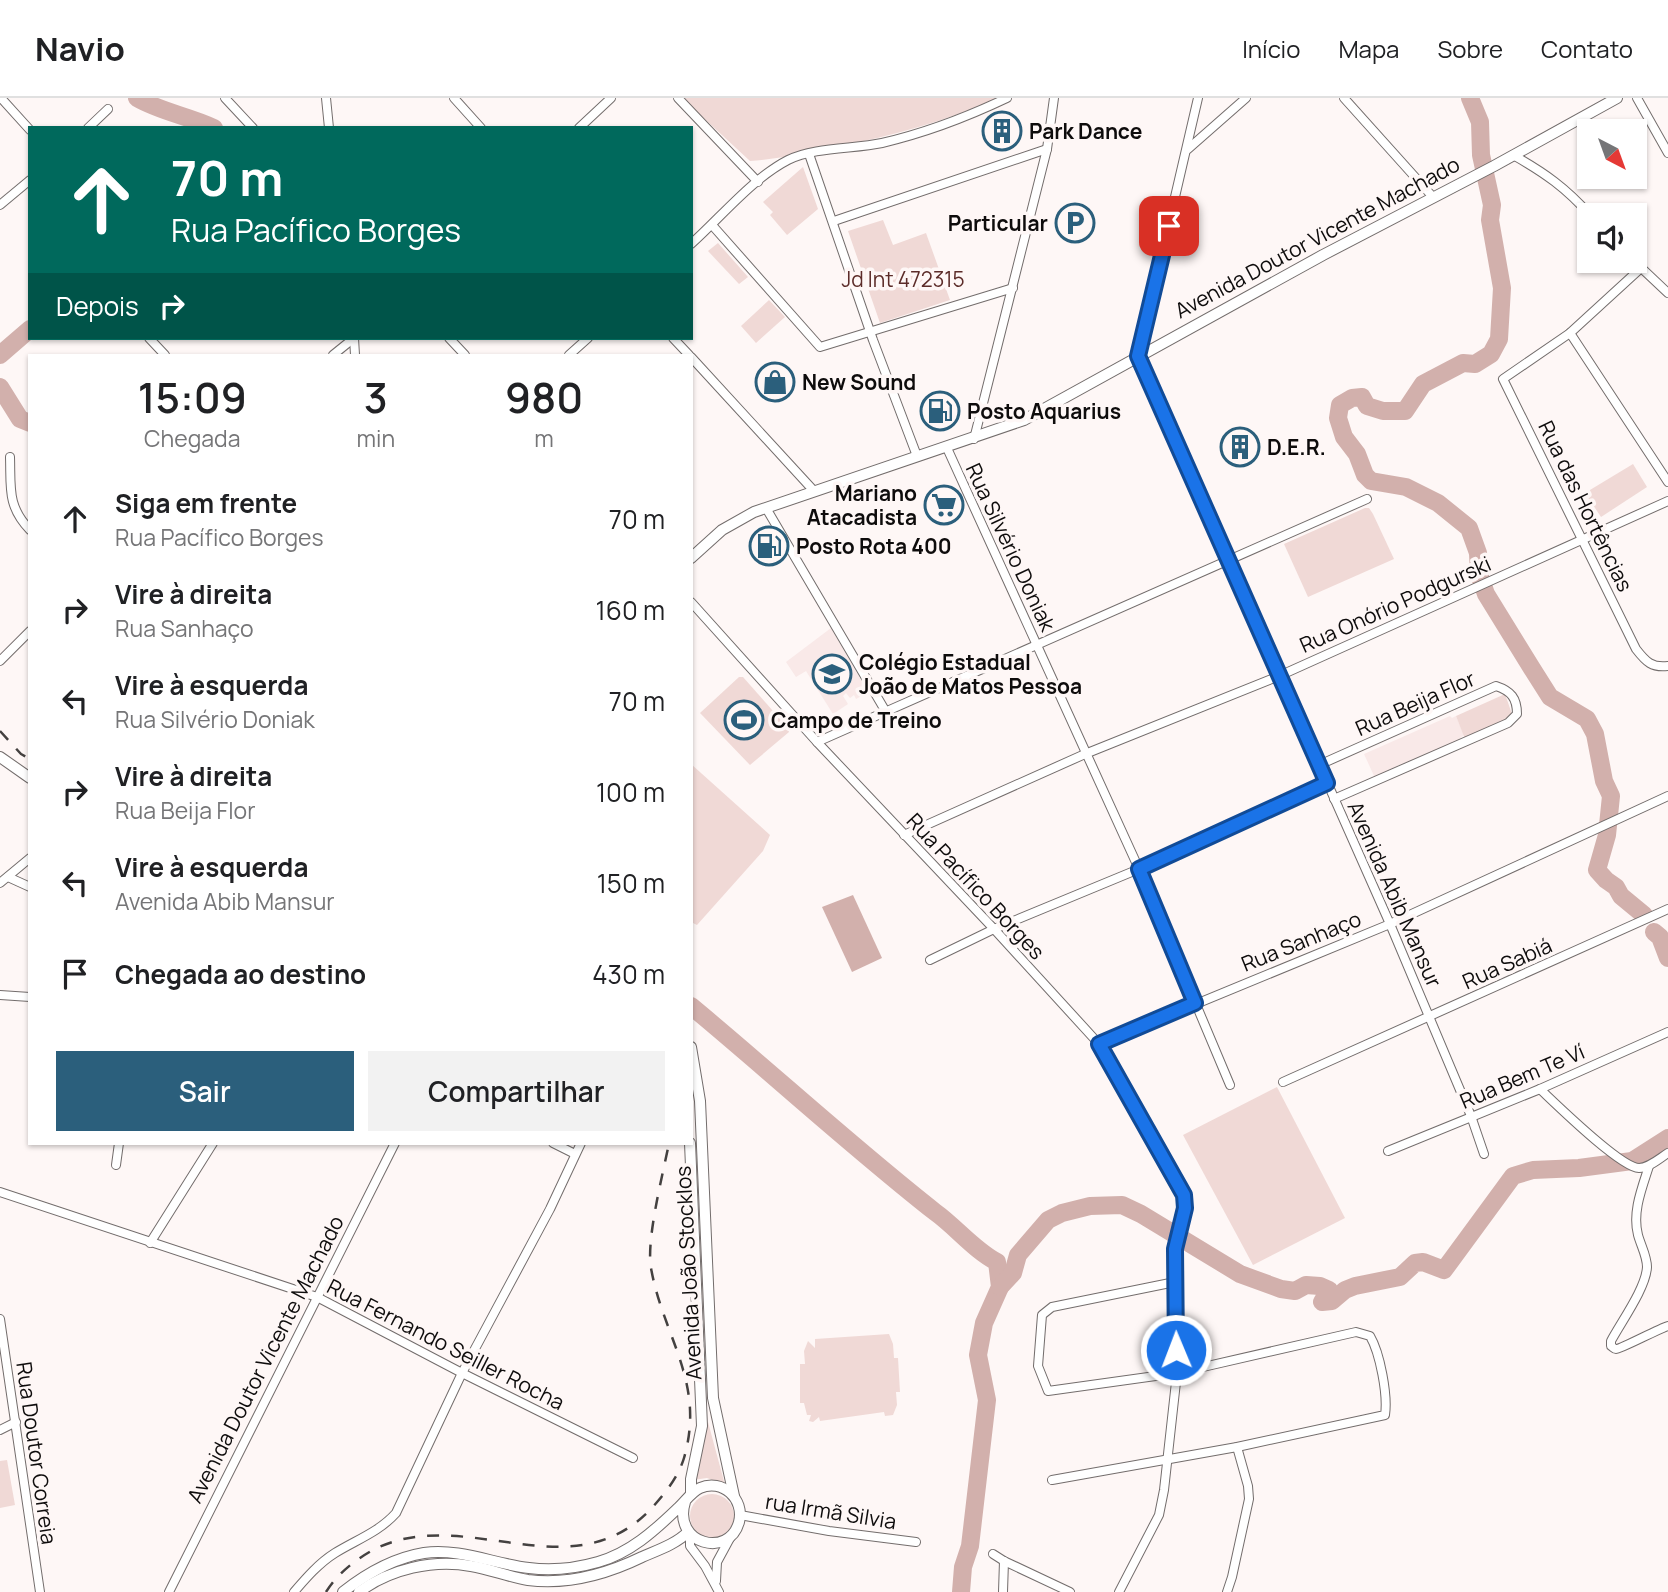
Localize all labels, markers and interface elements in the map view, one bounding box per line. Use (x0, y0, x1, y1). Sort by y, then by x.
text: Navio (35, 26, 125, 71)
text: Início (1242, 32, 1300, 65)
text: Mapa (1338, 32, 1399, 65)
text: Sobre (1437, 32, 1503, 65)
text: Contato (1541, 32, 1633, 65)
building icon: Park Dance (981, 110, 1023, 152)
place label: Park Dance (1029, 117, 1142, 145)
north arrow (1577, 119, 1647, 189)
map controls (1577, 119, 1647, 273)
text: 70 m (171, 144, 283, 211)
street label: Avenida Doutor Vicente Machado (1170, 150, 1464, 324)
icon: ahead (56, 154, 147, 245)
pin (1139, 196, 1199, 256)
parking icon: Particular (1054, 202, 1096, 244)
button: sound (1577, 203, 1647, 273)
icon: arrive (1150, 207, 1188, 245)
text: Rua Pacífico Borges (171, 208, 461, 252)
place label: Particular (948, 209, 1048, 237)
park label: Jd Int 472315 (841, 265, 965, 293)
icon: right (153, 287, 191, 325)
text: Depois (56, 288, 139, 324)
shop icon: New Sound (754, 361, 796, 403)
text: 15:09 (138, 368, 247, 426)
text: 3 (364, 368, 388, 426)
text: 980 (505, 368, 583, 426)
place label: New Sound (802, 368, 916, 396)
fuel station icon: Posto Aquarius (919, 390, 961, 432)
place label: Posto Aquarius (967, 397, 1121, 425)
street label: Rua das Hortências (1532, 416, 1640, 596)
text: Chegada (144, 422, 240, 454)
text: min (357, 422, 395, 454)
text: m (534, 422, 554, 454)
building icon: D.E.R. (1219, 426, 1261, 468)
place label: D.E.R. (1267, 433, 1326, 461)
street label: Rua Silvério Doniak (960, 458, 1062, 636)
place label: Mariano Atacadista (807, 479, 917, 531)
supermarket icon: Mariano Atacadista (923, 484, 965, 526)
text: Siga em frente (115, 485, 297, 521)
icon: ahead (56, 500, 94, 538)
text: 70 m (609, 501, 665, 537)
text: Rua Pacífico Borges (115, 521, 324, 553)
fuel station icon: Posto Rota 400 (748, 525, 790, 567)
place label: Posto Rota 400 (796, 532, 952, 560)
street label: Rua Onório Podgurski (1295, 549, 1495, 659)
text: Vire à direita (115, 576, 272, 612)
icon: right (56, 591, 94, 629)
text: 160 m (596, 592, 665, 628)
text: Rua Sanhaço (115, 612, 254, 644)
place label: Colégio Estadual João de Matos Pessoa (859, 648, 1082, 700)
school or university icon: Colégio Estadual João de Matos Pessoa (811, 653, 853, 695)
street label: Rua Beija Flor (1351, 664, 1480, 742)
text: Vire à esquerda (115, 667, 308, 703)
icon: left (56, 682, 94, 720)
text: 70 m (609, 683, 665, 719)
sports icon: Campo de Treino (723, 699, 765, 741)
text: Rua Silvério Doniak (115, 703, 315, 735)
place label: Campo de Treino (771, 706, 942, 734)
text: Vire à direita (115, 758, 272, 794)
icon: right (56, 773, 94, 811)
text: 100 m (596, 774, 665, 810)
text: Rua Beija Flor (115, 794, 255, 826)
street label: Avenida Abib Mansur (1341, 797, 1449, 992)
street label: Rua Pacífico Borges (901, 807, 1051, 965)
text: Vire à esquerda (115, 849, 308, 885)
icon: left (56, 864, 94, 902)
text: 150 m (597, 865, 665, 901)
text: Avenida Abib Mansur (115, 885, 335, 917)
street label: Rua Sanhaço (1237, 904, 1365, 978)
street label: Rua Sabiá (1458, 931, 1556, 995)
icon: arrive (56, 955, 94, 993)
text: Chegada ao destino (115, 956, 366, 992)
text: 430 m (592, 956, 665, 992)
street label: Rua Bem Te Ví (1455, 1037, 1589, 1115)
button: Sair (56, 1051, 354, 1131)
button: Compartilhar (368, 1051, 665, 1131)
street label: Avenida João Stocklos (668, 1165, 708, 1381)
street label: Avenida Doutor Vicente Machado (180, 1211, 350, 1507)
street label: Rua Fernando Seiller Rocha (323, 1272, 569, 1416)
position arrow (1139, 1313, 1213, 1387)
street label: Rua Doutor Correia (10, 1360, 64, 1546)
street label: rua Irmã Silvia (764, 1487, 898, 1535)

